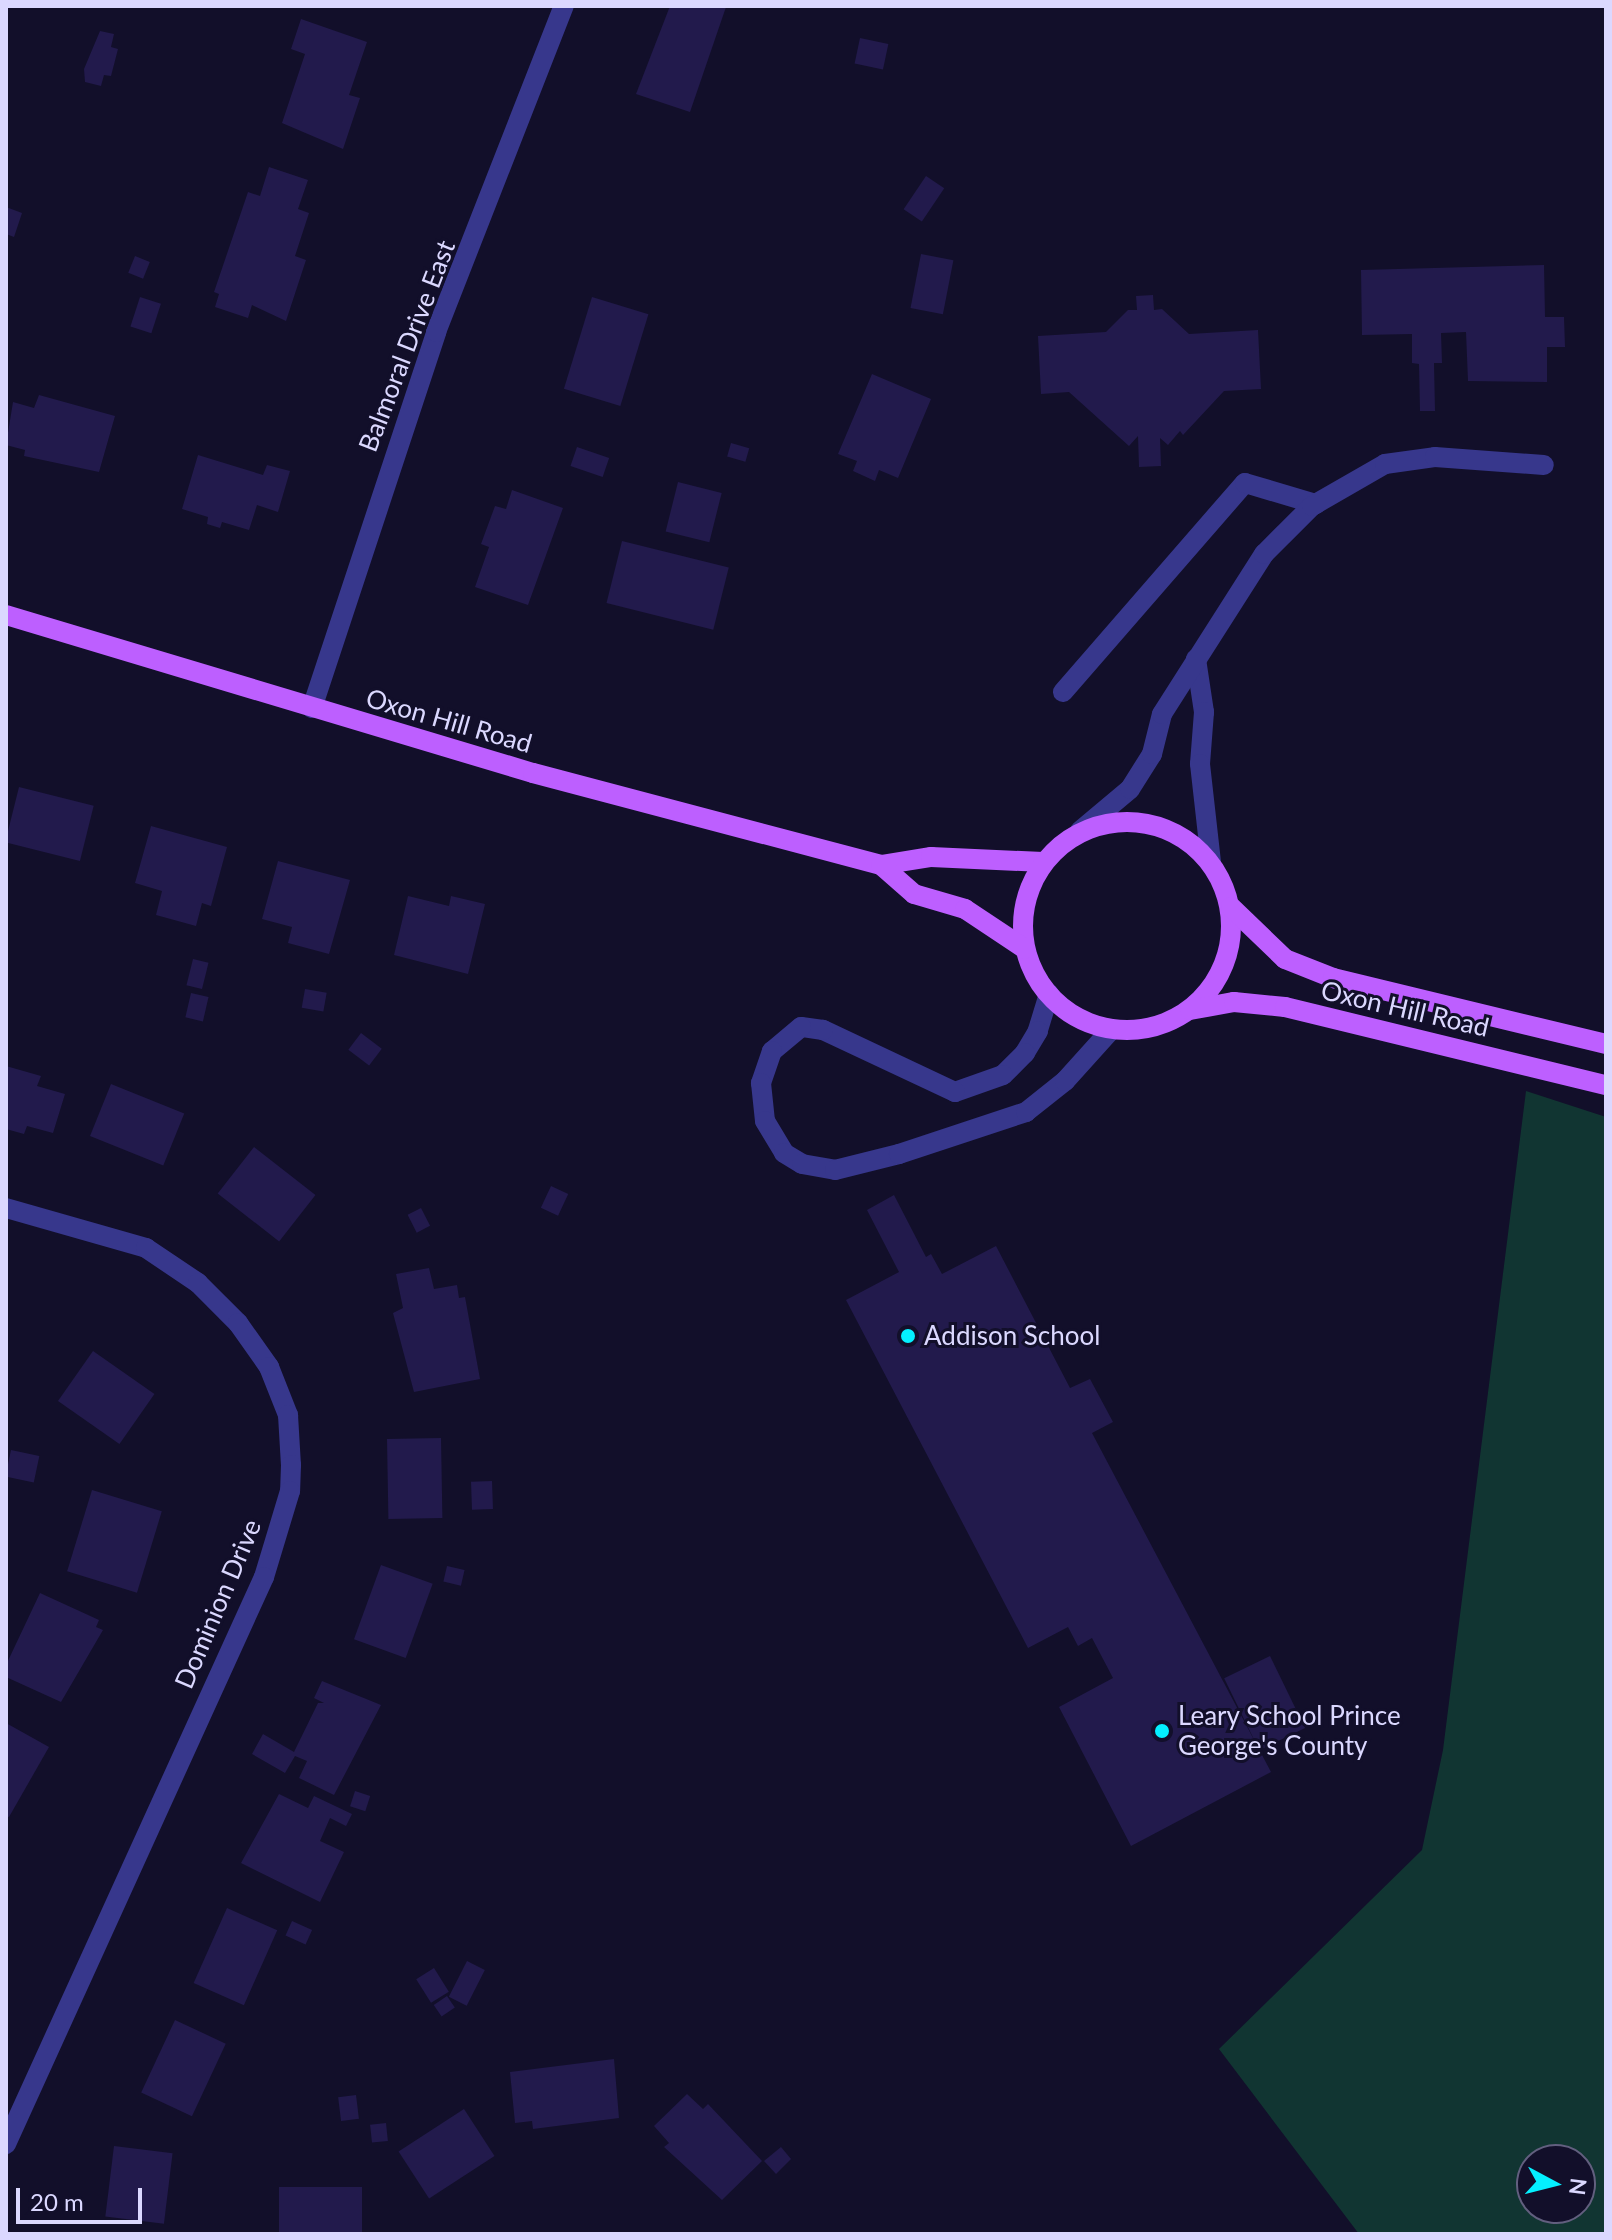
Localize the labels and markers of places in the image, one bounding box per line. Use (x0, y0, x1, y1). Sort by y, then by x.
place label: Addison School (924, 1320, 1100, 1352)
marker: Addison School (899, 1327, 917, 1345)
place label: Leary School Prince George's County (1178, 1700, 1401, 1762)
marker: Leary School Prince George's County (1153, 1722, 1171, 1740)

